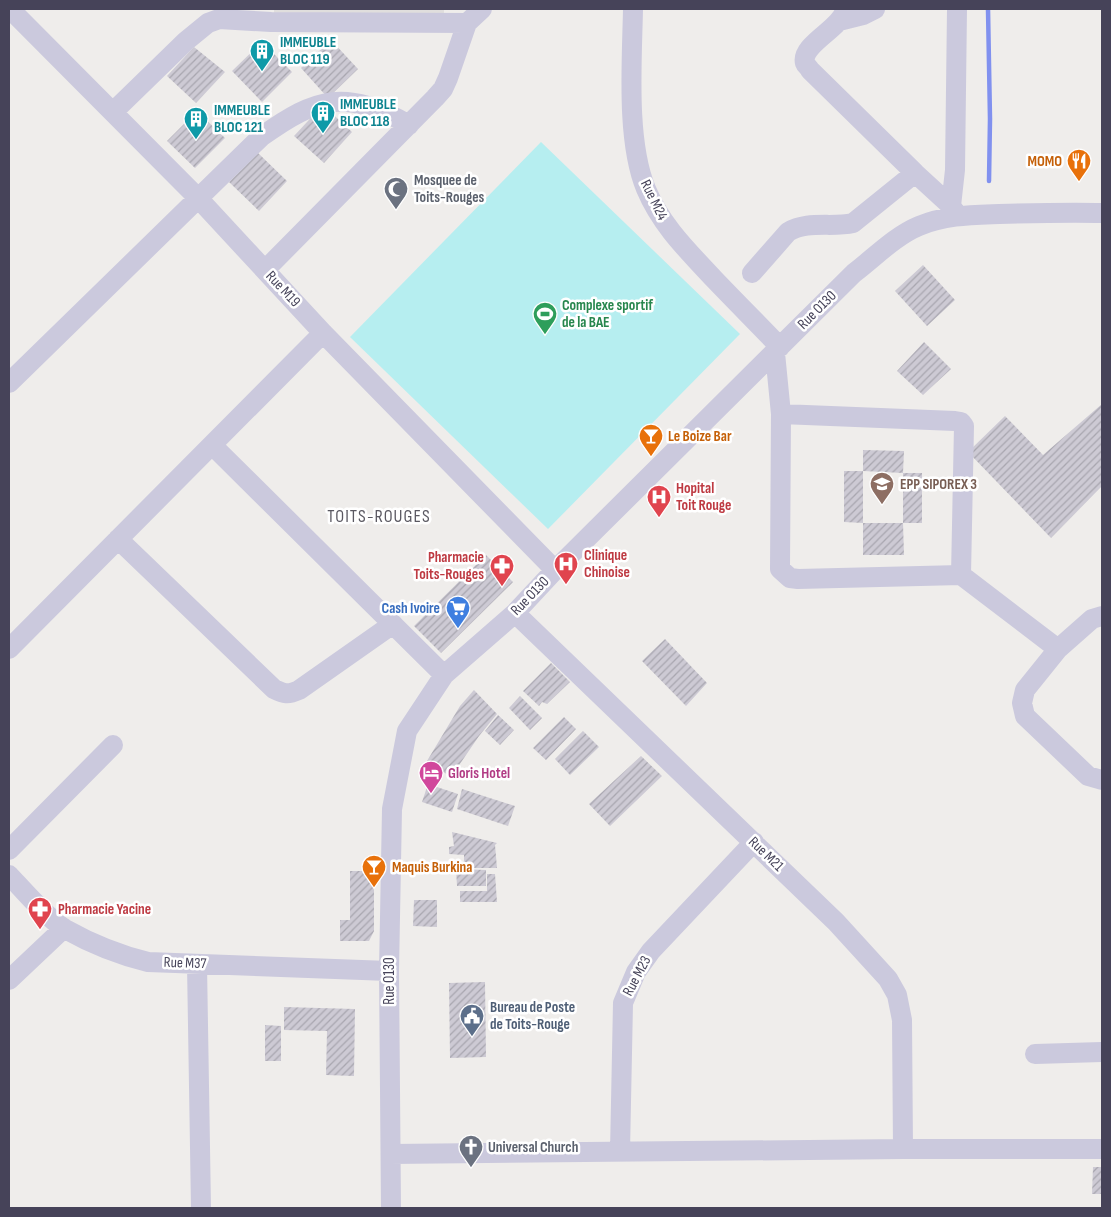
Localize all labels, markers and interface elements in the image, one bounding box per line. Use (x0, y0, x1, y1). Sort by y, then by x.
place label: IMMEUBLE BLOC 119 (280, 33, 336, 69)
building icon: IMMEUBLE BLOC 119 (249, 38, 275, 72)
place label: IMMEUBLE BLOC 118 (340, 95, 396, 131)
building icon: IMMEUBLE BLOC 118 (310, 100, 336, 134)
place label: IMMEUBLE BLOC 121 (214, 101, 270, 137)
building icon: IMMEUBLE BLOC 121 (183, 106, 209, 140)
restaurant icon: MOMO (1066, 148, 1092, 182)
place label: MOMO (1027, 152, 1062, 171)
place label: Mosquee de Toits-Rouges (414, 171, 485, 207)
mosque icon: Mosquee de Toits-Rouges (383, 176, 409, 210)
street label: Rue M24 (636, 177, 672, 223)
street label: Rue M19 (262, 267, 304, 311)
street label: Rue O130 (794, 287, 840, 333)
place label: Complexe sportif de la BAE (562, 296, 653, 332)
sports icon: Complexe sportif de la BAE (532, 301, 558, 335)
bar icon: Le Boize Bar (638, 423, 664, 457)
place label: Le Boize Bar (668, 427, 732, 446)
school or university icon: EPP SIPOREX 3 (869, 471, 895, 505)
place label: EPP SIPOREX 3 (900, 475, 977, 494)
place label: Hopital Toit Rouge (676, 479, 731, 515)
hospital icon: Hopital Toit Rouge (646, 484, 672, 518)
district label: TOITS-ROUGES (327, 506, 431, 527)
place label: Clinique Chinoise (584, 546, 630, 582)
place label: Pharmacie Toits-Rouges (414, 548, 484, 584)
hospital icon: Clinique Chinoise (553, 551, 579, 585)
pharmacy icon: Pharmacie Toits-Rouges (489, 553, 515, 587)
street label: Rue O130 (507, 572, 553, 620)
supermarket icon: Cash Ivoire (445, 595, 471, 629)
place label: Cash Ivoire (382, 599, 440, 618)
hotel icon: Gloris Hotel (418, 760, 444, 794)
place label: Gloris Hotel (448, 764, 510, 783)
street label: Rue M21 (744, 833, 788, 876)
bar icon: Maquis Burkina (361, 854, 387, 888)
place label: Maquis Burkina (392, 858, 472, 877)
pharmacy icon: Pharmacie Yacine (27, 896, 53, 930)
place label: Pharmacie Yacine (58, 900, 151, 919)
street label: Rue M37 (163, 953, 207, 973)
street label: Rue M23 (619, 953, 655, 999)
street label: Rue O130 (380, 957, 399, 1005)
place label: Bureau de Poste de Toits-Rouge (490, 998, 575, 1034)
public building icon: Bureau de Poste de Toits-Rouge (459, 1003, 485, 1037)
church icon: Universal Church (458, 1134, 484, 1168)
place label: Universal Church (488, 1138, 578, 1157)

